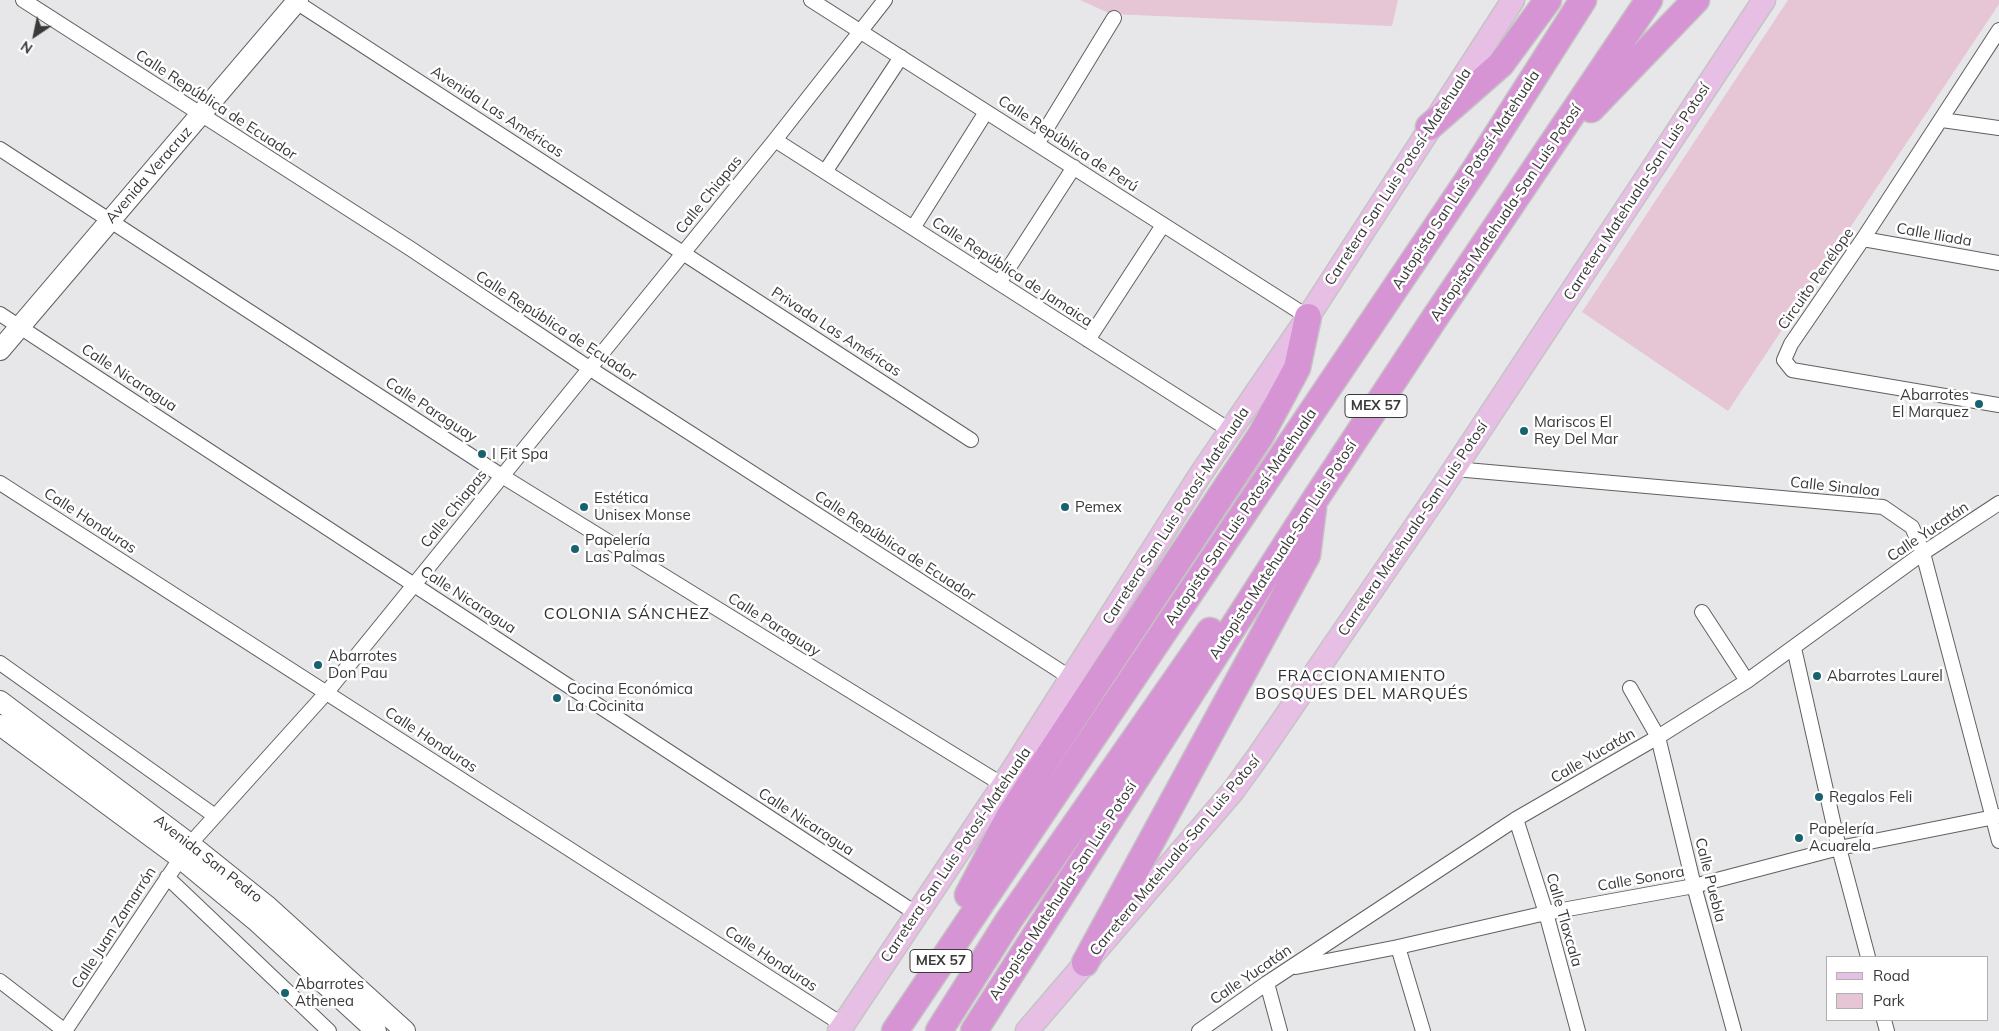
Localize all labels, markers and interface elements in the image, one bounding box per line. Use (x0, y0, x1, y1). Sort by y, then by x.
north arrow (10, 10, 60, 60)
text: N (17, 37, 36, 58)
street label: Calle República de Ecuador (132, 46, 300, 164)
street label: Avenida Las Américas (427, 62, 567, 162)
street label: Carretera San Luis Potosí-Matehuala (1321, 65, 1475, 289)
street label: Autopista San Luis Potosí-Matehuala (1388, 67, 1544, 293)
street label: Carretera Matehuala-San Luis Potosí (1560, 80, 1714, 304)
street label: Calle República de Perú (995, 92, 1141, 196)
street label: Autopista Matehuala-San Luis Potosí (1427, 101, 1585, 325)
street label: Avenida Veracruz (102, 123, 196, 227)
street label: Calle Chiapas (672, 152, 746, 238)
street label: Calle República de Jamaica (928, 213, 1096, 331)
street label: Calle Iliada (1895, 220, 1973, 250)
street label: Circuito Penélope (1774, 225, 1858, 333)
street label: Calle República de Ecuador (472, 267, 640, 385)
street label: Privada Las Américas (768, 283, 904, 381)
street label: Calle Nicaragua (78, 340, 180, 416)
street label: Calle Paraguay (382, 374, 480, 446)
place label: Abarrotes El Marquez (1892, 386, 1969, 421)
road number: MEX 57 (1345, 394, 1407, 418)
marker: Abarrotes El Marquez (1973, 398, 1985, 410)
street label: Carretera San Luis Potosí-Matehuala (1099, 404, 1253, 628)
street label: Autopista San Luis Potosí-Matehuala (1162, 405, 1320, 629)
place label: Mariscos El Rey Del Mar (1534, 413, 1618, 448)
street label: Carretera Matehuala-San Luis Potosí (1334, 418, 1492, 640)
marker: Mariscos El Rey Del Mar (1518, 425, 1530, 437)
street label: Autopista Matehuala-San Luis Potosí (1205, 437, 1361, 663)
place label: I Fit Spa (492, 445, 548, 463)
marker: I Fit Spa (476, 448, 488, 460)
street label: Calle Chiapas (417, 466, 491, 552)
street label: Calle Sinaloa (1789, 473, 1881, 501)
street label: Calle Honduras (40, 484, 140, 558)
street label: Calle República de Ecuador (811, 487, 979, 605)
place label: Estética Unisex Monse (594, 489, 691, 524)
place label: Pemex (1075, 498, 1122, 516)
street label: Calle Yucatán (1884, 498, 1972, 566)
marker: Estética Unisex Monse (578, 501, 590, 513)
marker: Pemex (1059, 501, 1071, 513)
place label: Papelería Las Palmas (585, 531, 665, 566)
marker: Papelería Las Palmas (569, 543, 581, 555)
street label: Calle Nicaragua (417, 562, 519, 638)
street label: Calle Paraguay (724, 589, 824, 661)
district label: COLONIA SÁNCHEZ (542, 604, 712, 624)
place label: Abarrotes Don Pau (328, 647, 397, 682)
marker: Abarrotes Don Pau (312, 659, 324, 671)
district label: FRACCIONAMIENTO BOSQUES DEL MARQUÉS (1253, 666, 1471, 704)
place label: Abarrotes Laurel (1827, 667, 1943, 685)
marker: Abarrotes Laurel (1811, 670, 1823, 682)
place label: Cocina Económica La Cocinita (567, 680, 693, 715)
marker: Cocina Económica La Cocinita (551, 692, 563, 704)
street label: Calle Honduras (381, 703, 481, 777)
street label: Calle Yucatán (1548, 725, 1638, 787)
street label: Carretera San Luis Potosí-Matehuala (877, 744, 1035, 966)
street label: Carretera Matehuala-San Luis Potosí (1086, 752, 1264, 960)
street label: Autopista Matehuala-San Luis Potosí (985, 778, 1141, 1004)
street label: Calle Nicaragua (755, 784, 857, 860)
place label: Regalos Feli (1829, 788, 1912, 806)
marker: Regalos Feli (1813, 791, 1825, 803)
street label: Avenida San Pedro (150, 811, 266, 907)
place label: Papelería Acuarela (1809, 820, 1874, 855)
marker: Papelería Acuarela (1793, 832, 1805, 844)
street label: Calle Puebla (1691, 836, 1729, 924)
street label: Calle Sonora (1596, 863, 1686, 895)
street label: Calle Juan Zamarrón (68, 864, 160, 992)
street label: Calle Tlaxcala (1542, 871, 1586, 969)
street label: Calle Honduras (721, 922, 821, 996)
street label: Calle Yucatán (1207, 941, 1295, 1009)
road number: MEX 57 (910, 949, 972, 972)
legend (1826, 956, 1989, 1021)
text: Road (1873, 966, 1910, 985)
place label: Abarrotes Athenea (295, 975, 364, 1010)
marker: Abarrotes Athenea (279, 987, 291, 999)
text: Park (1873, 991, 1905, 1010)

